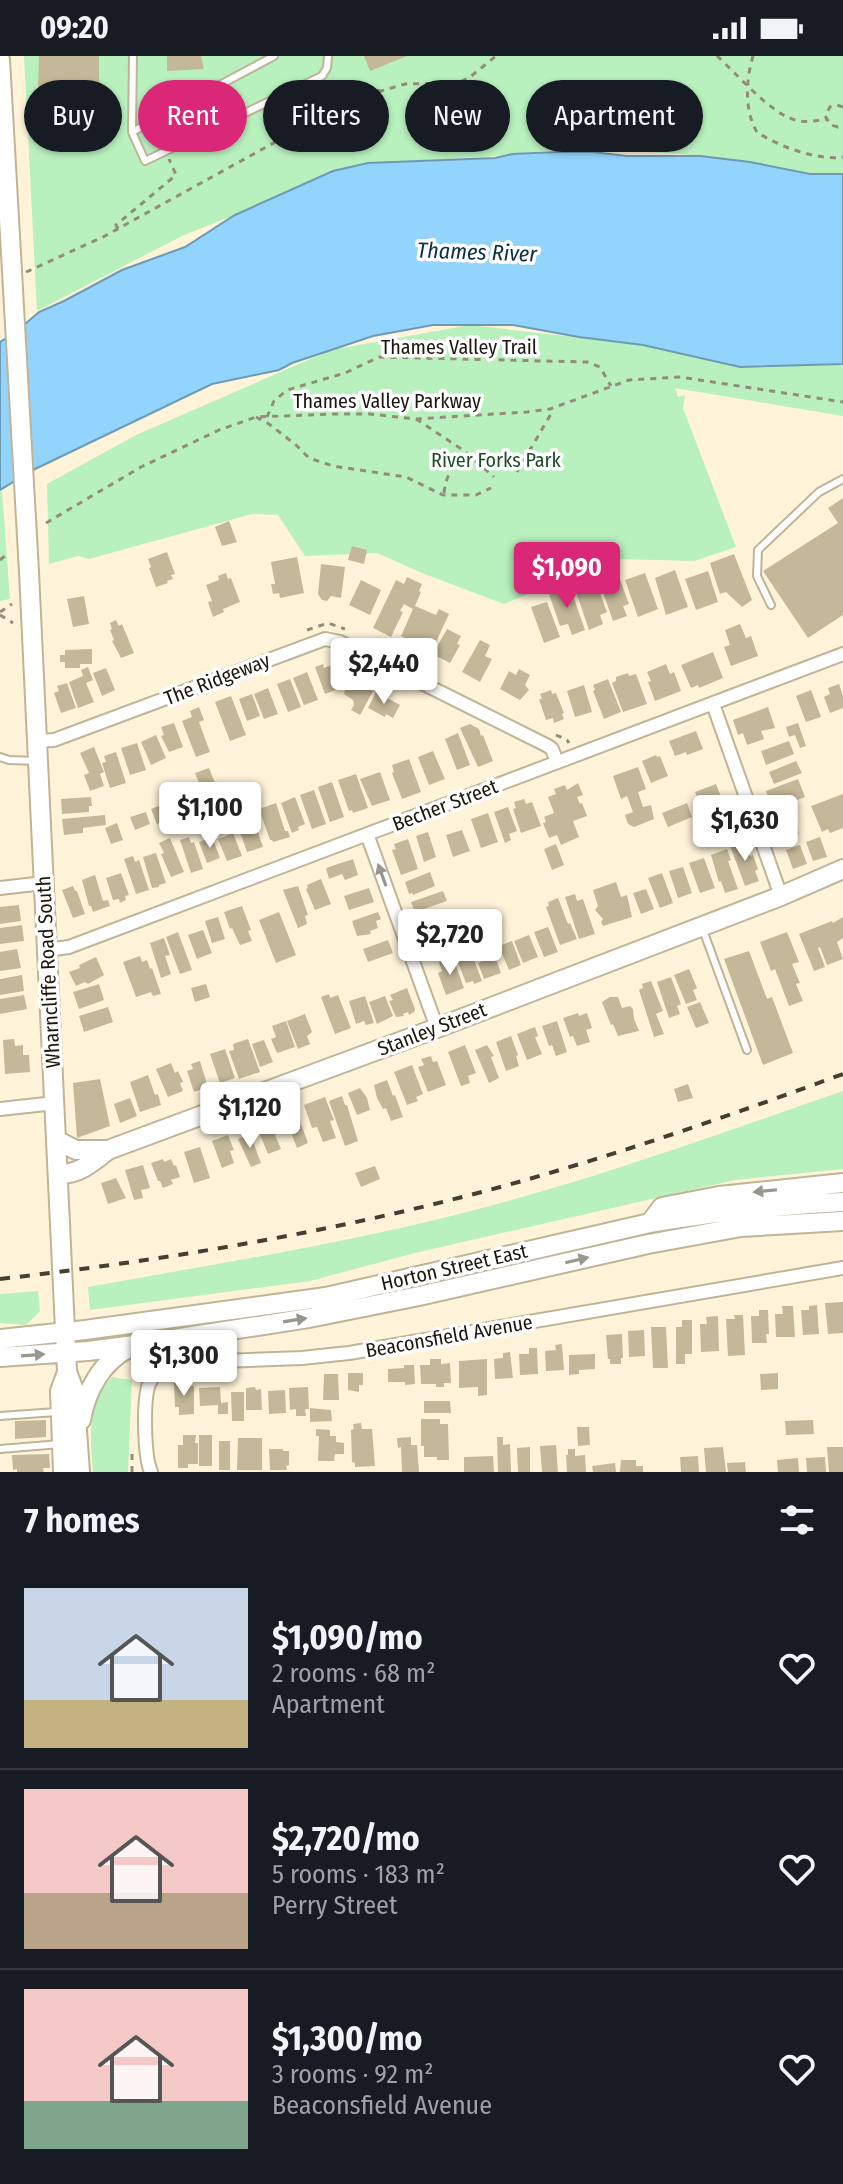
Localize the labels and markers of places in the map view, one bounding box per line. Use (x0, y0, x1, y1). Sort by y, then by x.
pin: $1,090 (502, 542, 632, 610)
pin: $2,440 (319, 638, 449, 706)
pin: $1,100 (145, 782, 275, 850)
pin: $1,630 (680, 795, 810, 863)
pin: $2,720 (385, 909, 515, 977)
pin: $1,120 (185, 1082, 315, 1150)
pin: $1,300 (119, 1330, 249, 1398)

